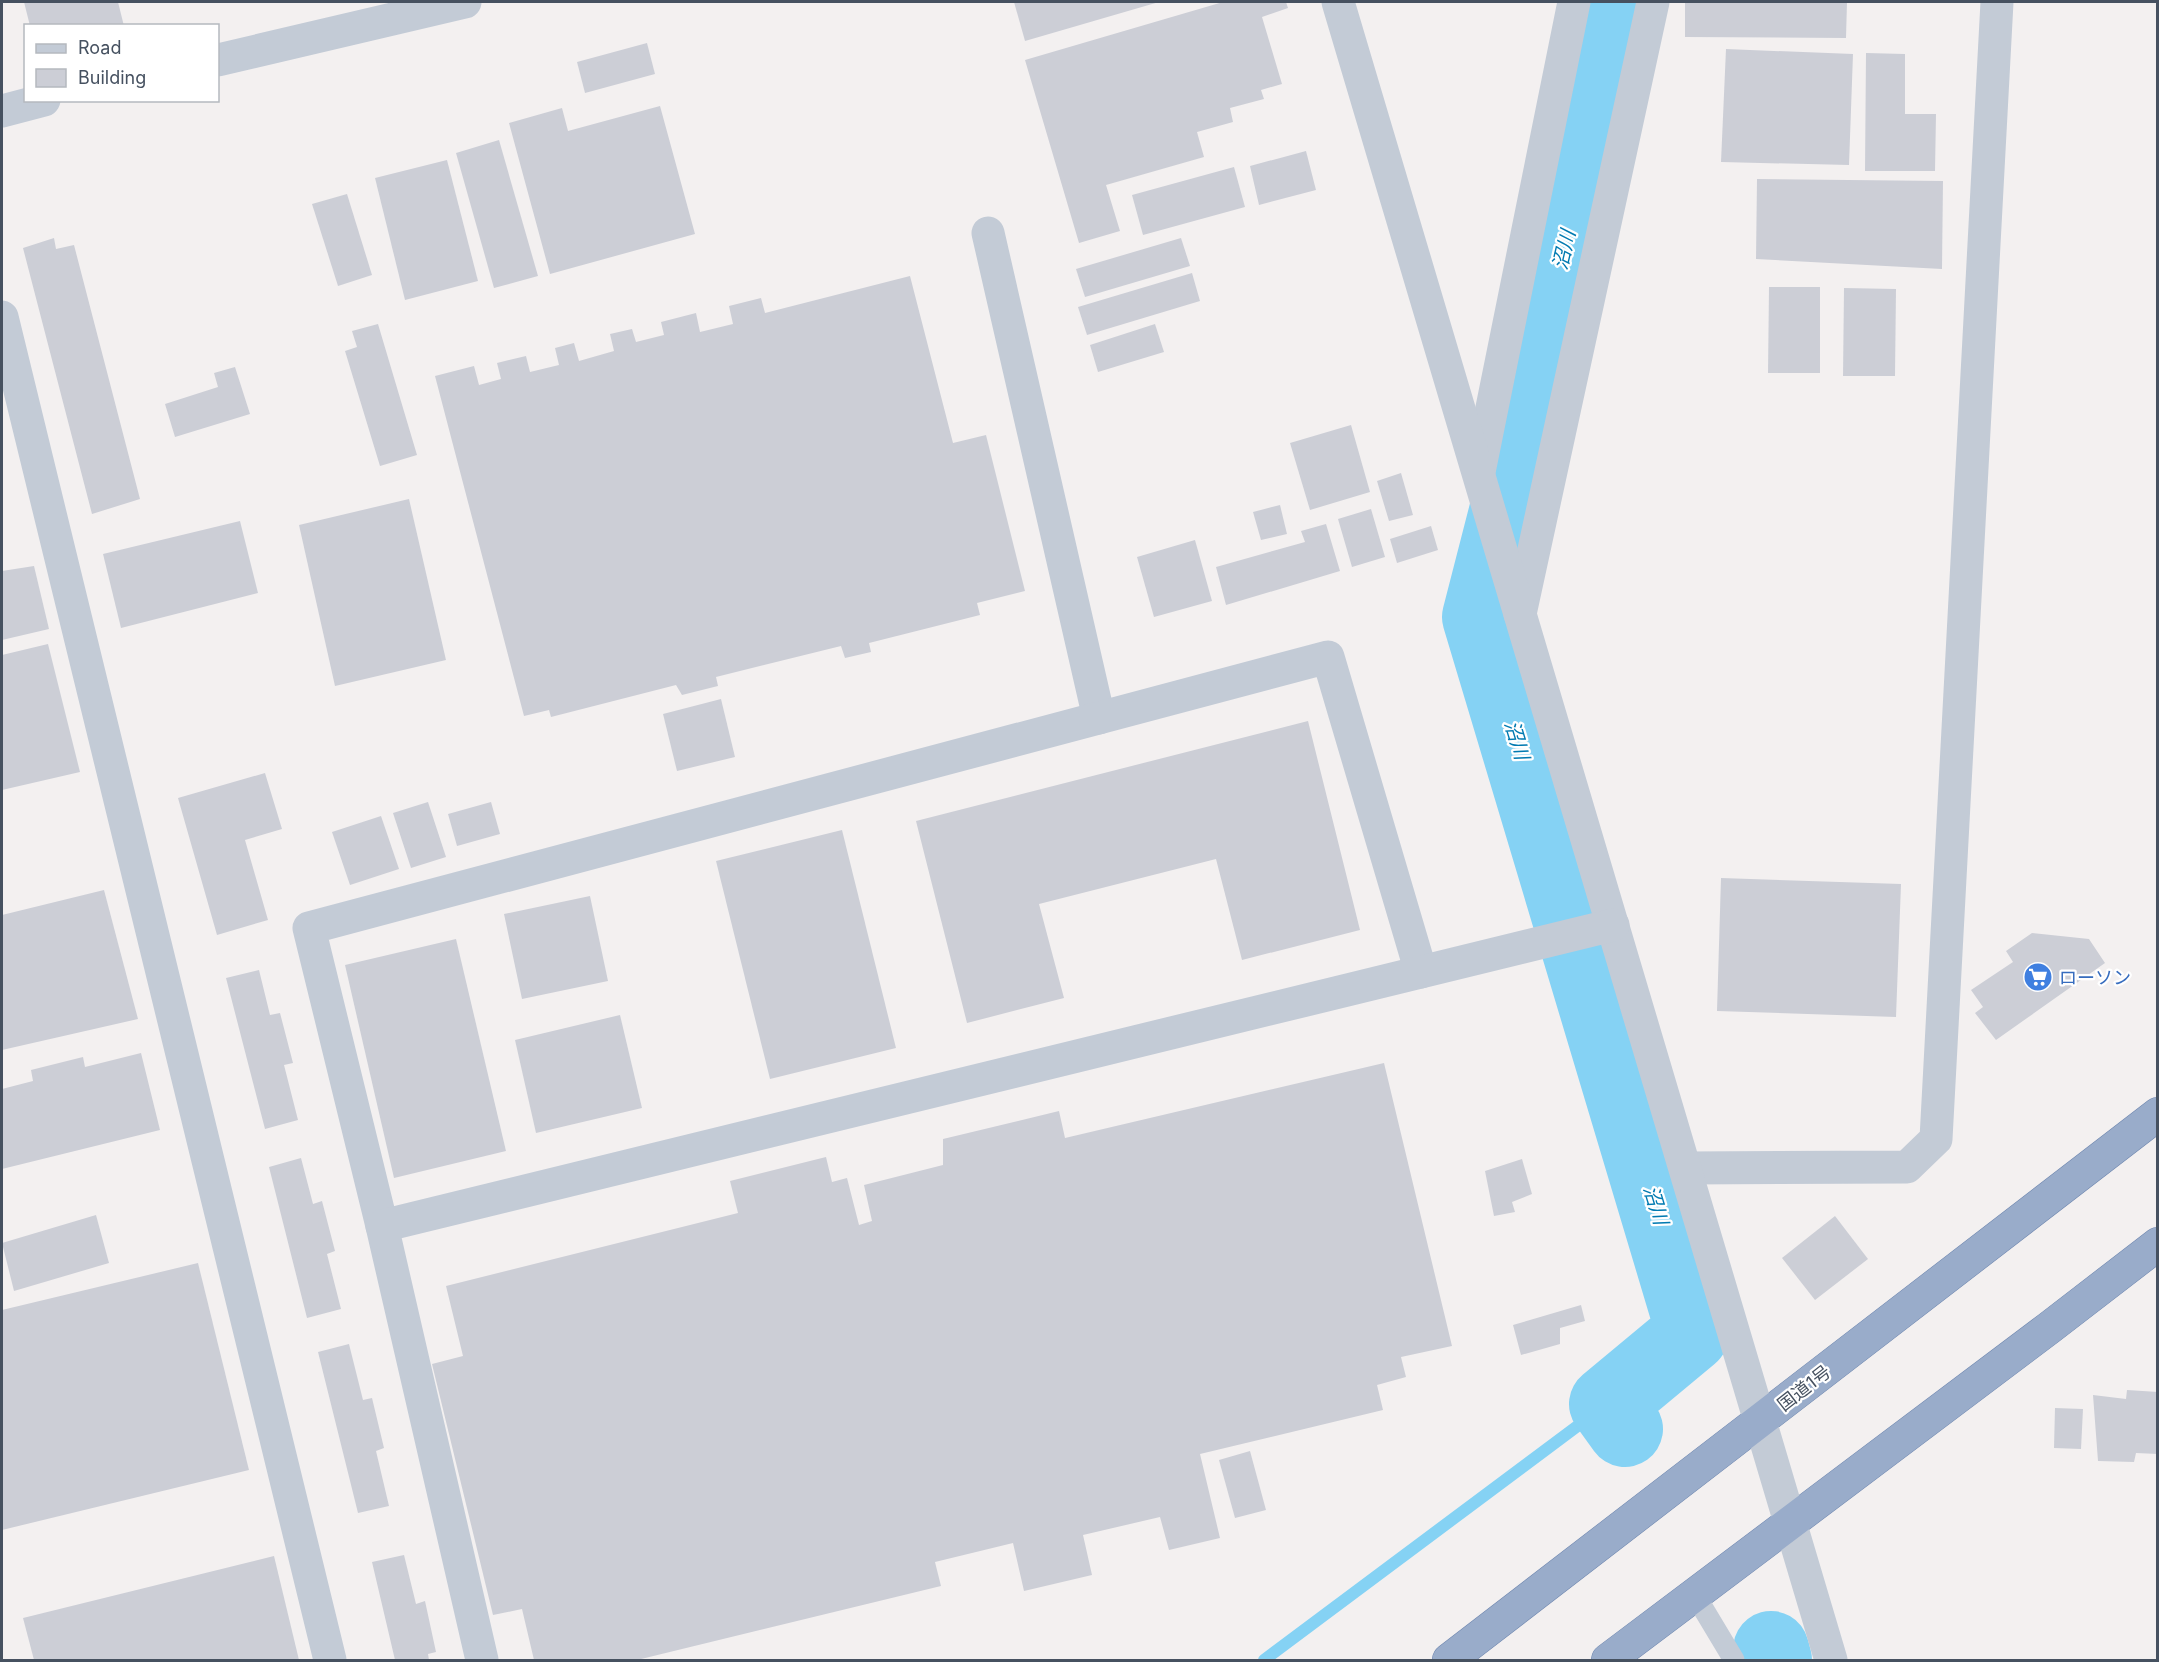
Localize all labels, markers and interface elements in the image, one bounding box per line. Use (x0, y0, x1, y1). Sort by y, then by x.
legend (24, 24, 219, 102)
text: Road (78, 37, 121, 58)
text: Building (78, 67, 146, 88)
water label: 沼川 (1548, 226, 1581, 272)
water label: 沼川 (1500, 717, 1535, 765)
supermarket icon: ローソン (2022, 961, 2054, 993)
place label: ローソン (2059, 967, 2131, 988)
water label: 沼川 (1639, 1182, 1674, 1230)
street label: 国道1号 (1773, 1361, 1835, 1415)

